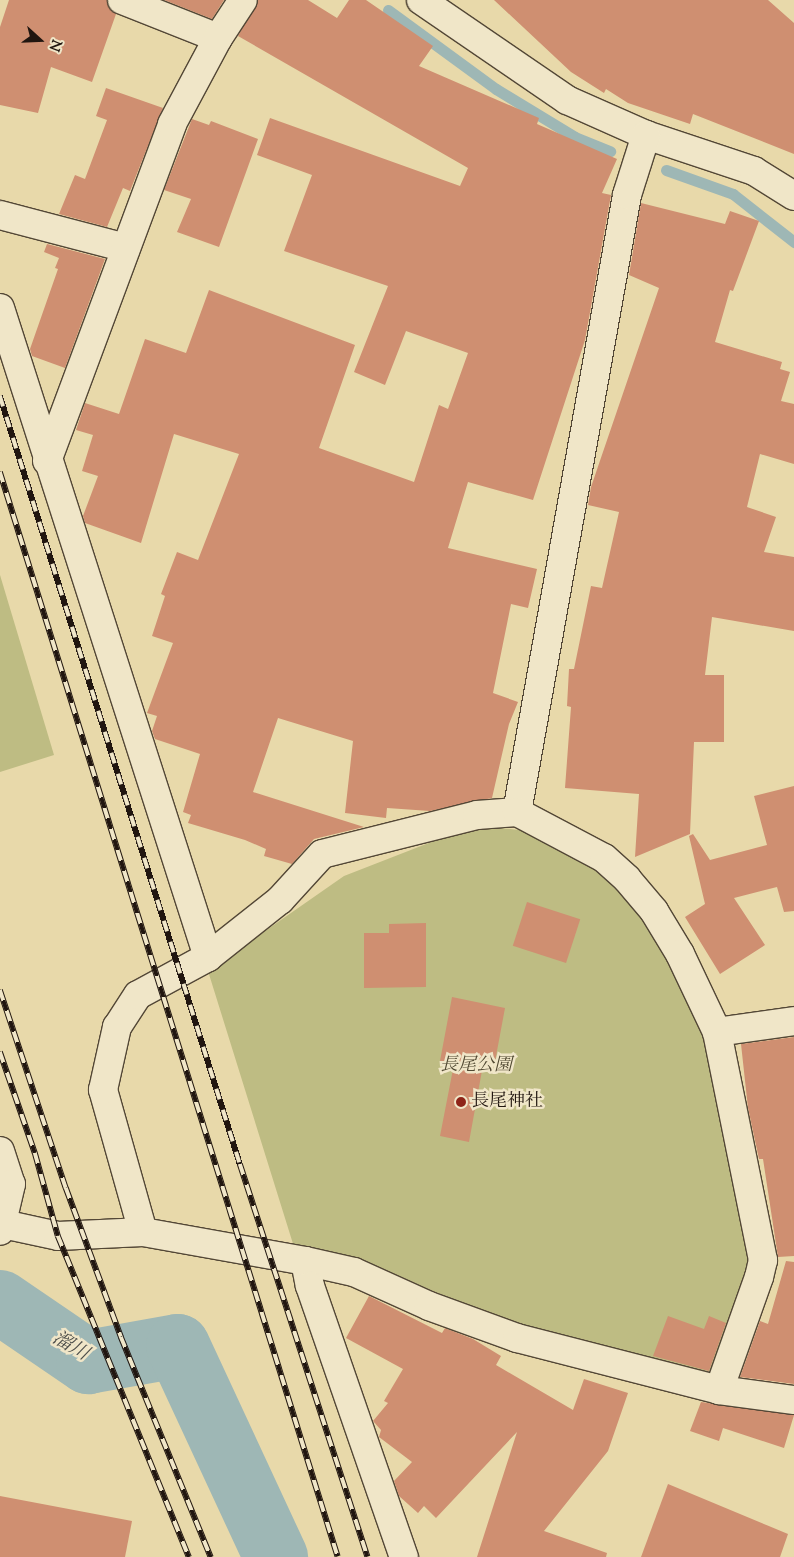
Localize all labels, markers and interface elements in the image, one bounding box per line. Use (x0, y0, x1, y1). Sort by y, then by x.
north arrow (15, 15, 65, 65)
text: N (43, 36, 65, 54)
park label: 長尾公園 (440, 1055, 512, 1077)
place label: 長尾神社 (471, 1091, 543, 1113)
marker: 長尾神社 (455, 1096, 467, 1108)
water label: 溜川 (48, 1328, 92, 1366)

